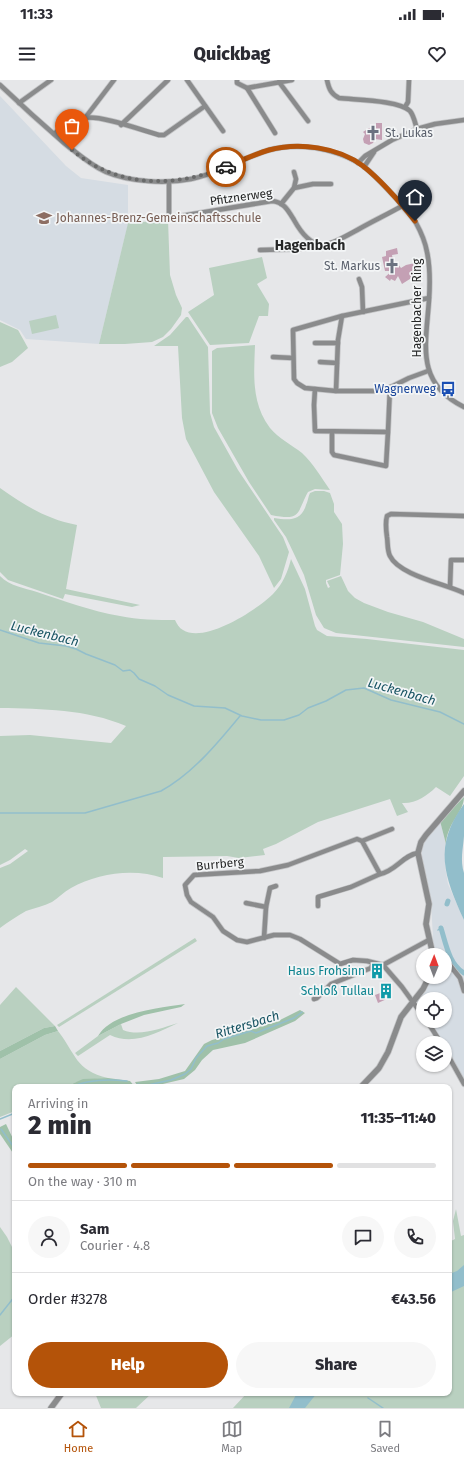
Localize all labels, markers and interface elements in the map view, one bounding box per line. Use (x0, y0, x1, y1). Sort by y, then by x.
text: 11:33 (20, 5, 53, 23)
icon: menu (16, 43, 38, 65)
text: Quickbag (194, 43, 270, 65)
icon: heart (426, 43, 448, 65)
pin (55, 109, 89, 150)
icon: bag (61, 115, 83, 137)
church icon: St. Lukas (364, 124, 382, 142)
place label: St. Lukas (385, 126, 433, 140)
courier (206, 147, 246, 187)
icon: car (215, 156, 237, 178)
pin (398, 180, 432, 221)
street label: Pfitznerweg (209, 186, 274, 208)
icon: home (404, 186, 426, 208)
school or university icon: Johannes-Brenz-Gemeinschaftsschule (35, 209, 53, 227)
place label: Johannes-Brenz-Gemeinschaftsschule (56, 211, 261, 225)
district label: Hagenbach (275, 237, 345, 254)
church icon: St. Markus (383, 257, 401, 275)
street label: Hagenbacher Ring (410, 258, 424, 357)
place label: St. Markus (324, 259, 380, 273)
bus stop icon: Wagnerweg (439, 380, 457, 398)
place label: Wagnerweg (374, 382, 437, 396)
water label: Luckenbach (9, 618, 81, 649)
water label: Luckenbach (366, 675, 437, 708)
street label: Burrberg (195, 854, 245, 873)
north arrow (416, 948, 452, 984)
map controls (416, 948, 452, 1072)
building icon: Haus Frohsinn (368, 962, 386, 980)
place label: Haus Frohsinn (288, 964, 365, 978)
building icon: Schloß Tullau (377, 982, 395, 1000)
place label: Schloß Tullau (301, 984, 374, 998)
button: locate (416, 992, 452, 1028)
water label: Rittersbach (213, 1008, 281, 1041)
button: layers (416, 1036, 452, 1072)
text: Arriving in (28, 1096, 88, 1111)
text: 11:35–11:40 (360, 1109, 436, 1127)
text: 2 min (28, 1110, 92, 1141)
text: On the way · 310 m (28, 1174, 137, 1189)
button: person (28, 1216, 70, 1258)
button: chat (342, 1216, 384, 1258)
button: phone (394, 1216, 436, 1258)
text: Sam (80, 1220, 109, 1238)
text: Courier · 4.8 (80, 1238, 150, 1253)
text: Order #3278 (28, 1290, 108, 1308)
text: €43.56 (391, 1290, 436, 1308)
button: Help (28, 1342, 228, 1388)
button: Share (236, 1342, 436, 1388)
tab: Home (64, 1418, 93, 1455)
tab: Map (221, 1418, 243, 1455)
tab: Saved (370, 1418, 400, 1455)

